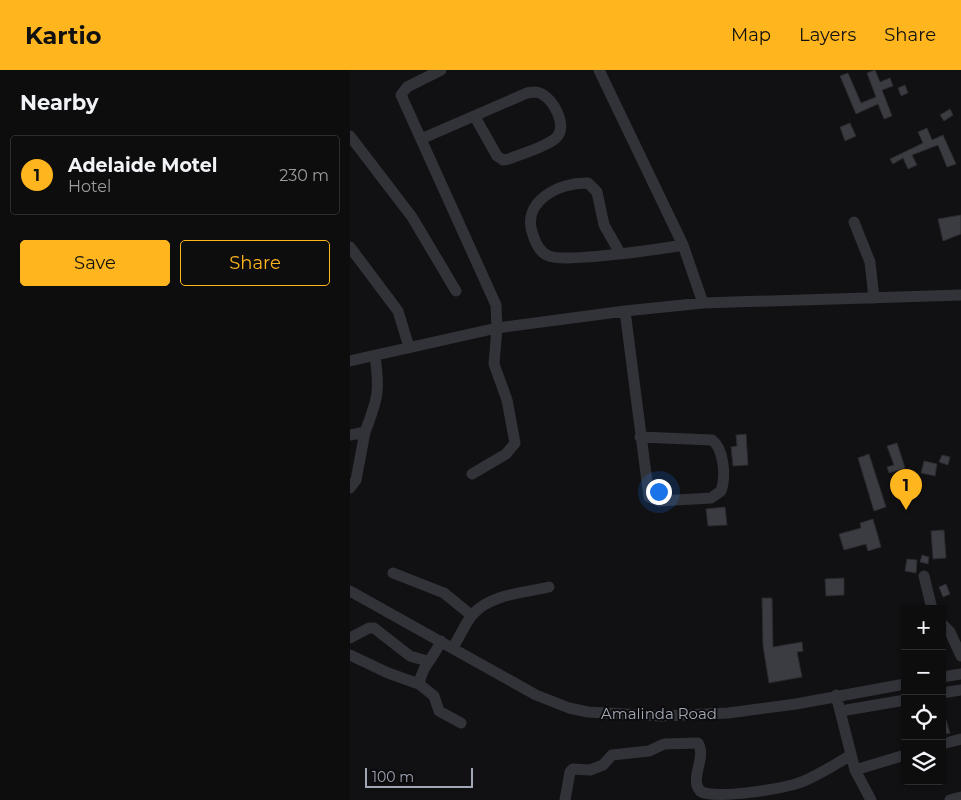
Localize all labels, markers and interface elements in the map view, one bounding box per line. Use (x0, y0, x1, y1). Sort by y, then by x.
text: Kartio (25, 21, 101, 50)
text: Map (731, 24, 771, 46)
text: Layers (799, 24, 856, 46)
text: Share (884, 24, 936, 46)
text: Nearby (20, 90, 99, 115)
text: Adelaide Motel (68, 154, 218, 177)
text: 1 (34, 166, 40, 185)
text: 230 m (279, 166, 329, 185)
text: Hotel (68, 177, 111, 196)
button: Save (20, 240, 170, 286)
button: Share (180, 240, 330, 286)
pin: 1 (890, 469, 922, 510)
your location (646, 479, 672, 505)
map controls (901, 605, 946, 785)
button: + (901, 605, 946, 650)
button: − (901, 650, 946, 695)
button: locate (901, 695, 946, 740)
street label: Amalinda Road (601, 704, 717, 723)
button: layers (901, 740, 946, 785)
scale bar (365, 765, 472, 788)
text: 100 m (372, 768, 414, 786)

